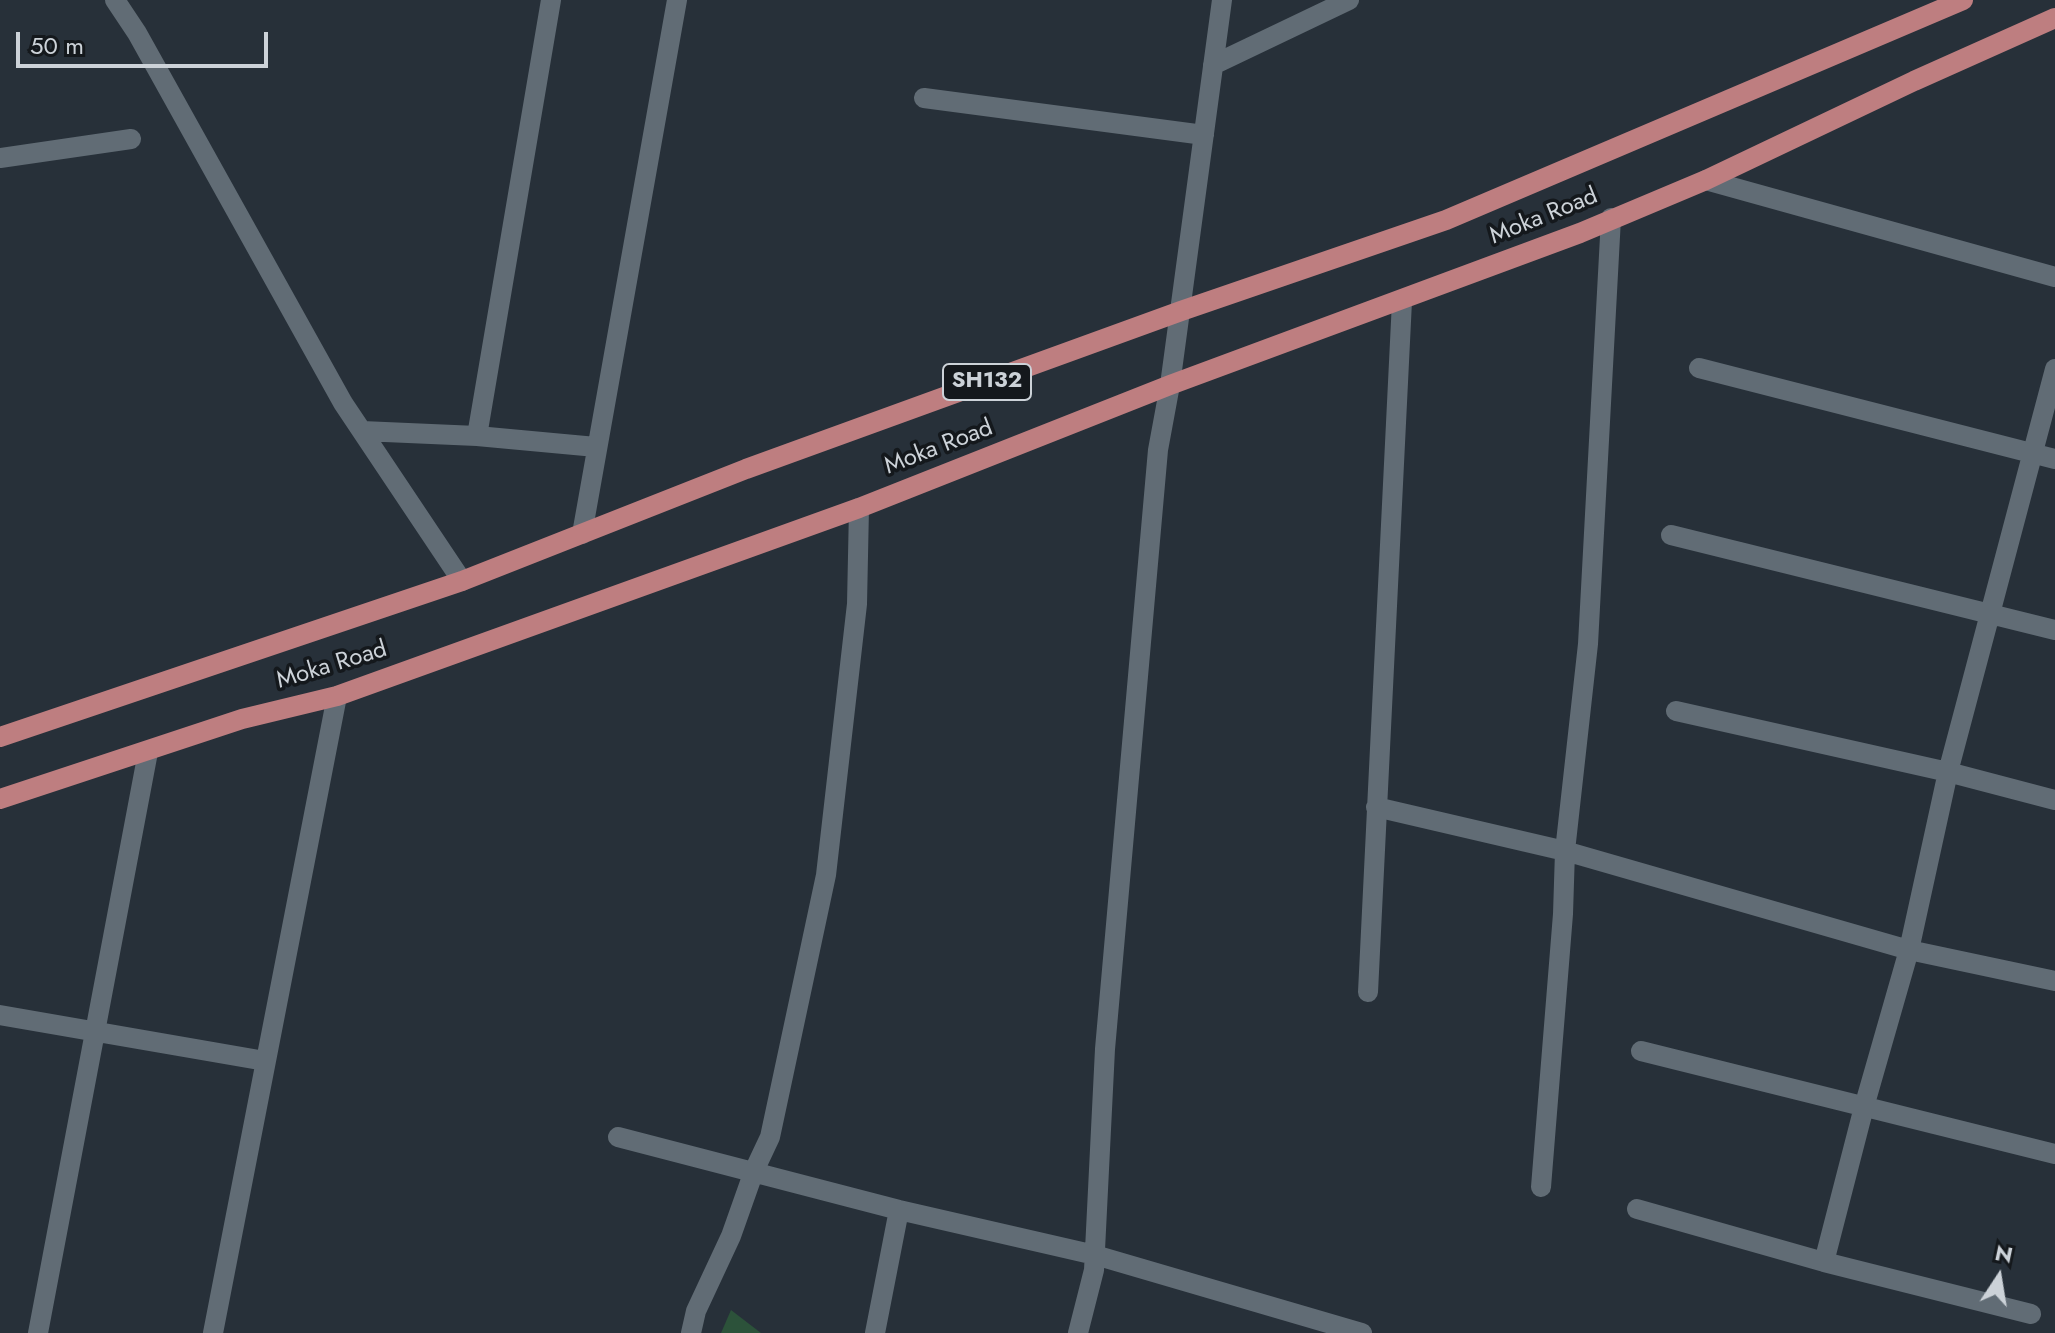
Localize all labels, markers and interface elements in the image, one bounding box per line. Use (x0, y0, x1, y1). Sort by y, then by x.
scale bar (20, 16, 272, 66)
text: 50 m (30, 28, 84, 63)
street label: Moka Road (1486, 182, 1602, 252)
road number: SH132 (943, 364, 1031, 400)
street label: Moka Road (881, 414, 997, 482)
street label: Moka Road (273, 636, 391, 696)
text: N (1992, 1236, 2016, 1271)
north arrow (1959, 1237, 2039, 1317)

